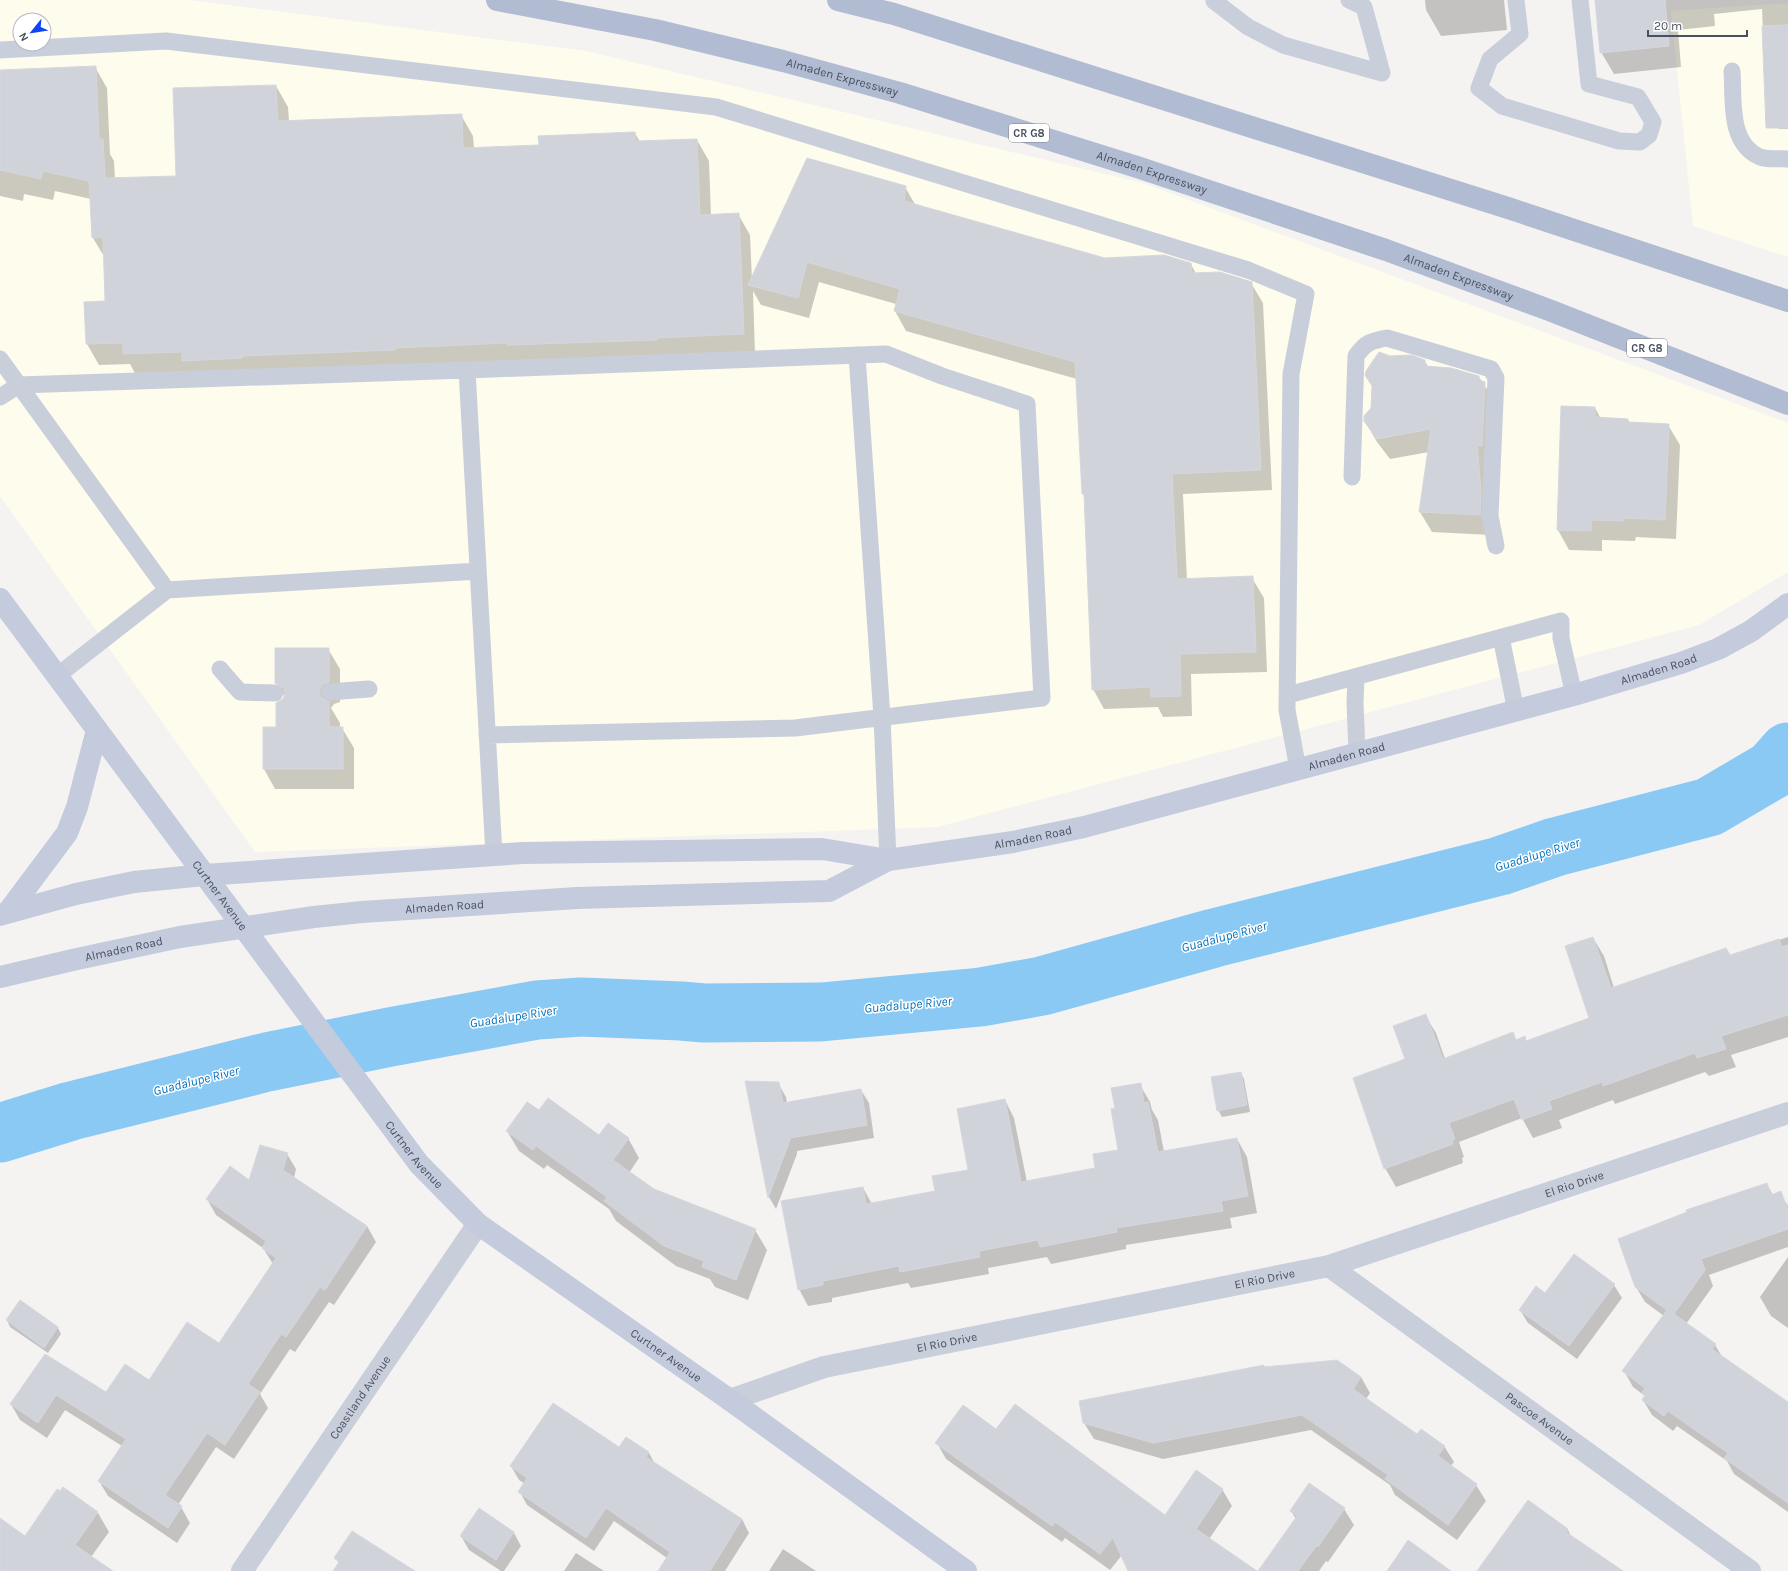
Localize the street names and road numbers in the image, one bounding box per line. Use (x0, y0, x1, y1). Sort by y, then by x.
street label: Almaden Expressway (785, 55, 900, 99)
road number: CR G8 (1009, 124, 1049, 142)
street label: Almaden Expressway (1095, 148, 1209, 197)
street label: Almaden Expressway (1402, 250, 1516, 303)
road number: CR G8 (1627, 339, 1667, 357)
street label: Almaden Road (1619, 651, 1699, 688)
street label: Almaden Road (1307, 739, 1387, 773)
street label: Almaden Road (993, 823, 1073, 852)
street label: Curtner Avenue (189, 858, 250, 933)
street label: Almaden Road (405, 897, 485, 916)
street label: Almaden Road (84, 934, 164, 964)
street label: Curtner Avenue (382, 1118, 446, 1191)
street label: El Rio Drive (1543, 1168, 1605, 1201)
street label: El Rio Drive (1233, 1266, 1296, 1292)
street label: Curtner Avenue (628, 1326, 704, 1385)
street label: El Rio Drive (915, 1330, 978, 1355)
street label: Coastland Avenue (327, 1353, 393, 1442)
street label: Pascoe Avenue (1503, 1389, 1576, 1448)

